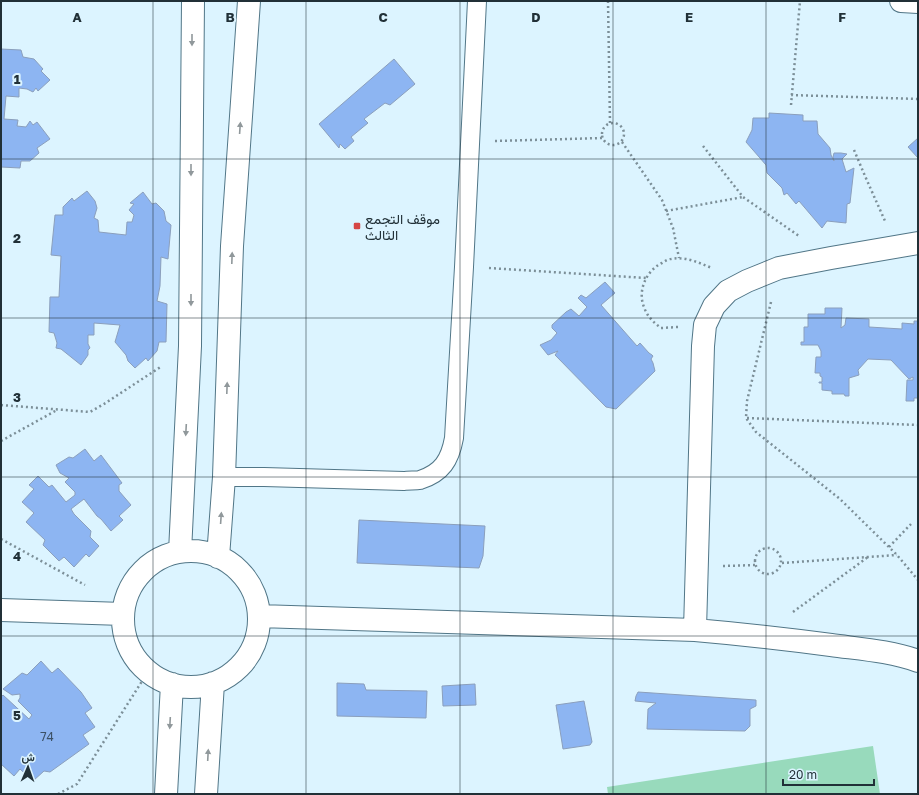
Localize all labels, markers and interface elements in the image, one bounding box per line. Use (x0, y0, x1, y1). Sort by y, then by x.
text: A (72, 9, 82, 25)
text: B (225, 9, 235, 25)
text: C (378, 9, 388, 25)
text: D (531, 9, 541, 25)
text: E (685, 9, 693, 25)
text: F (838, 9, 846, 25)
one-way arrow (189, 34, 195, 47)
text: 1 (14, 71, 21, 87)
one-way arrow (237, 122, 244, 134)
one-way arrow (188, 164, 195, 176)
place label: موقف التجمع الثالث (365, 210, 440, 243)
marker: موقف التجمع الثالث (352, 221, 362, 231)
text: 2 (13, 230, 21, 246)
one-way arrow (229, 251, 235, 264)
one-way arrow (188, 294, 194, 307)
one-way arrow (224, 381, 230, 394)
text: 3 (13, 389, 21, 405)
one-way arrow (183, 424, 190, 436)
one-way arrow (218, 512, 225, 524)
text: 4 (13, 548, 21, 564)
text: 5 (13, 707, 21, 723)
one-way arrow (166, 717, 173, 729)
house number: 74 (40, 729, 54, 744)
north arrow (8, 747, 48, 787)
one-way arrow (205, 749, 212, 761)
text: ش (21, 750, 35, 764)
scale bar (783, 761, 874, 787)
text: 20 m (789, 767, 817, 782)

